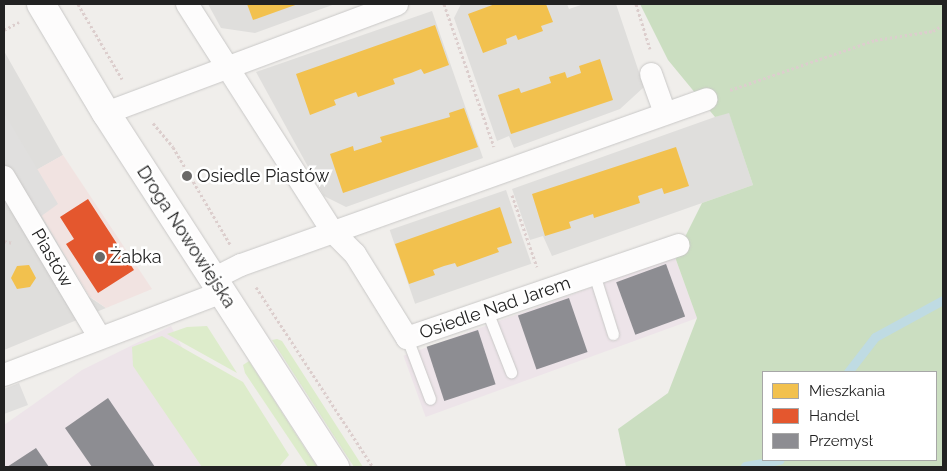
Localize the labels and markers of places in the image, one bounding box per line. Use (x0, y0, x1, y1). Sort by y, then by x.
place label: Osiedle Piastów (197, 165, 329, 187)
marker: Osiedle Piastów (181, 170, 193, 182)
place label: Żabka (110, 246, 162, 268)
marker: Żabka (94, 251, 106, 263)

